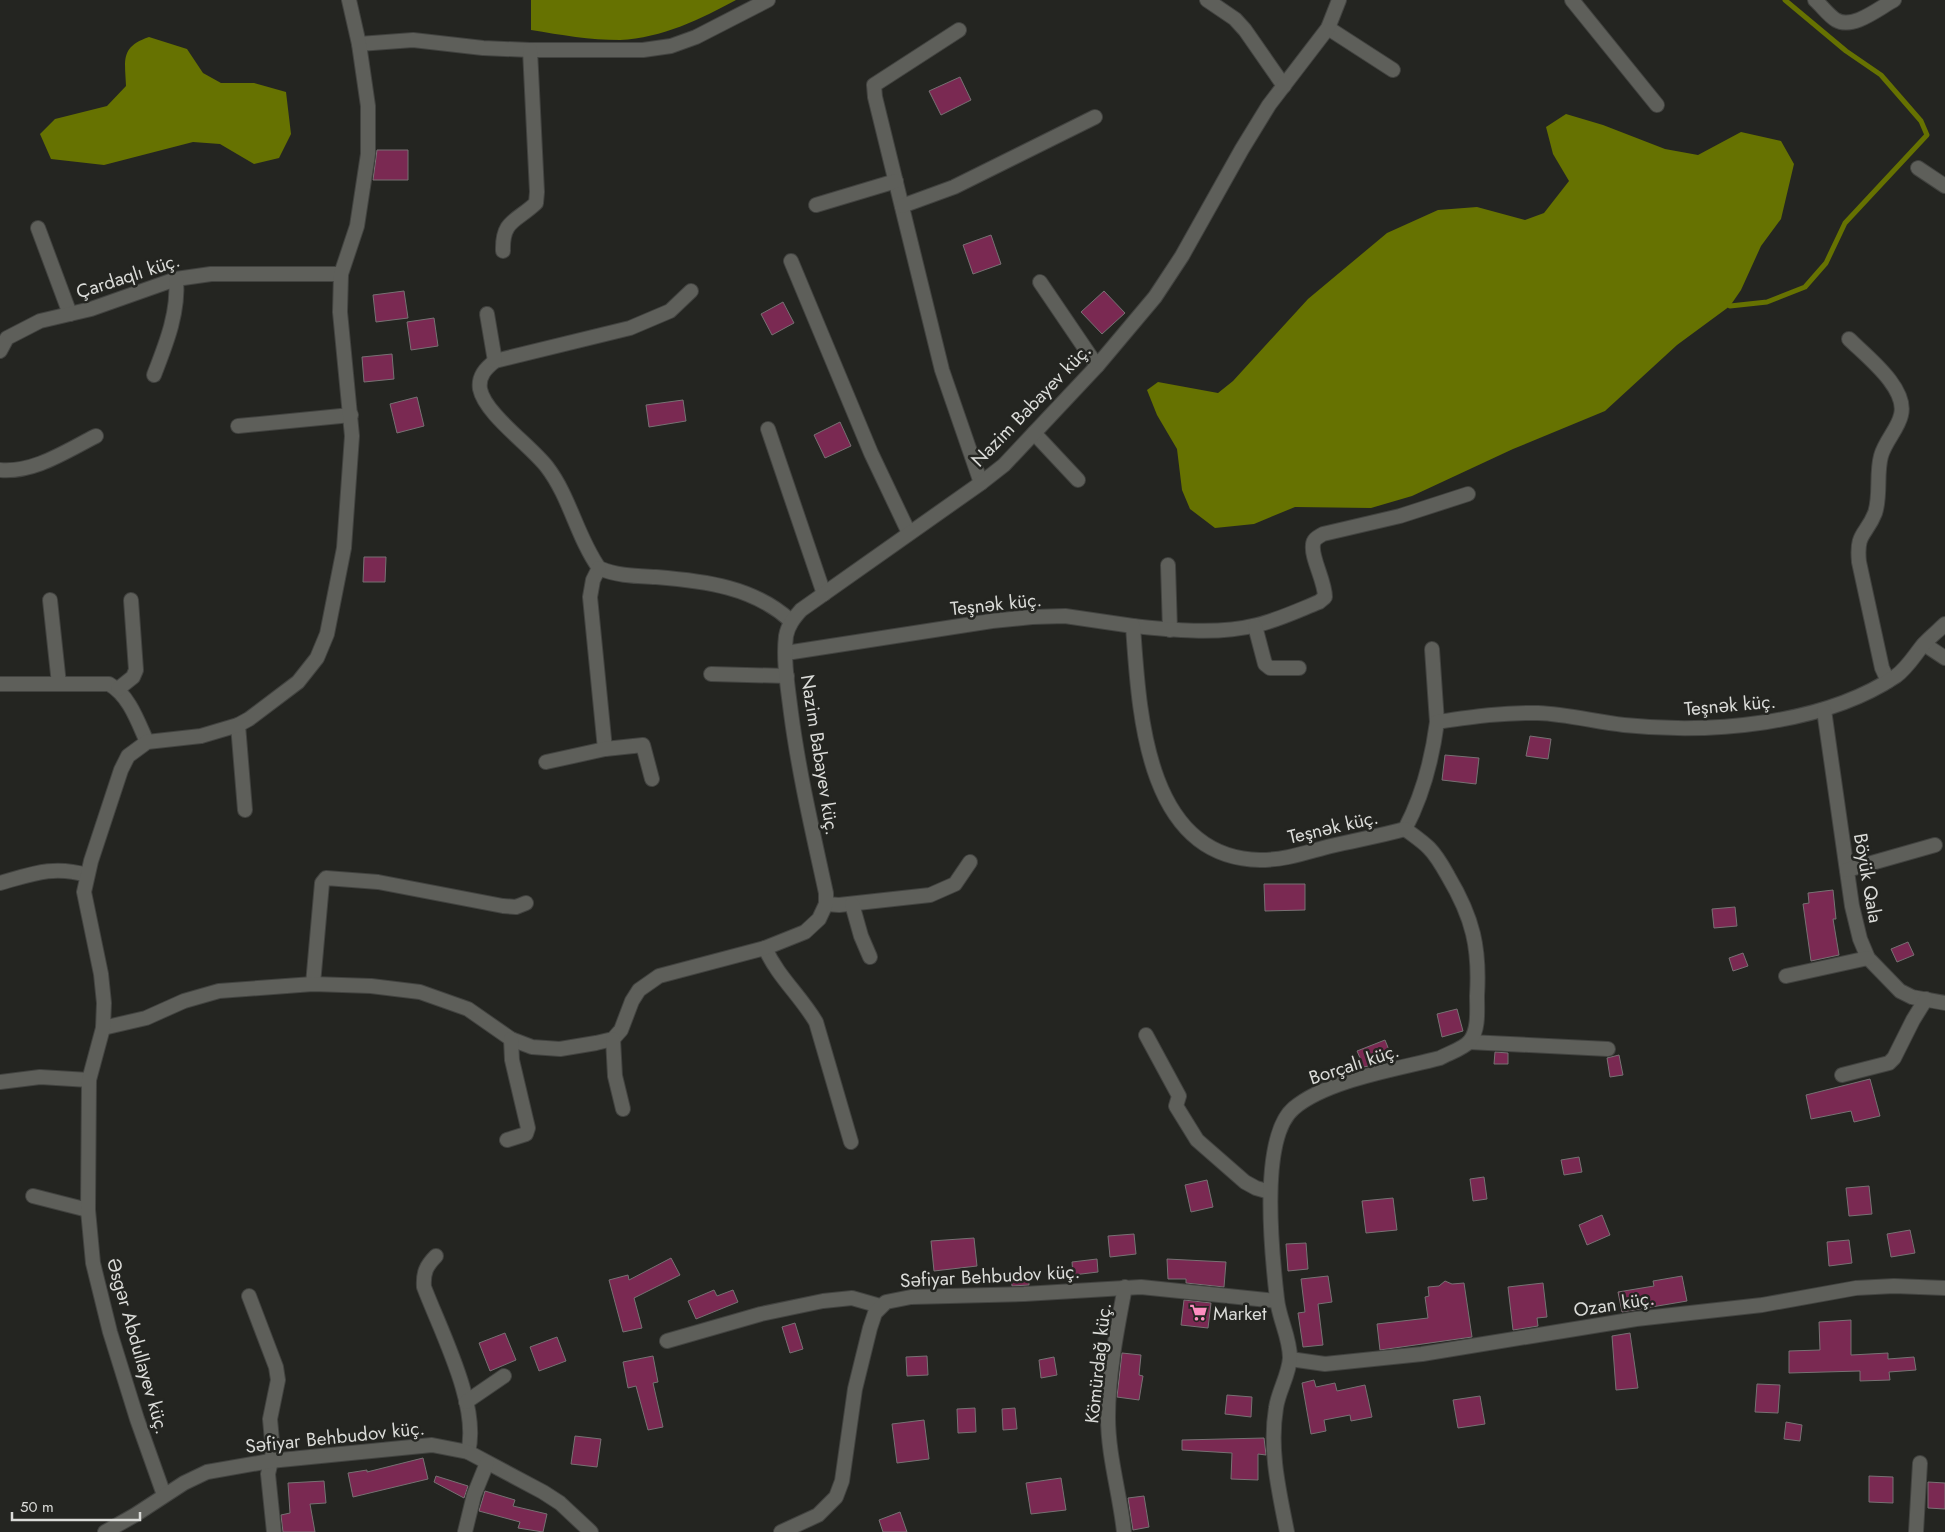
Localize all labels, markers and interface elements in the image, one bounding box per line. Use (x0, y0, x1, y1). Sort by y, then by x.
street label: Çardaqlı küç. (73, 247, 183, 305)
street label: Nazim Babayev küç. (965, 337, 1097, 473)
street label: Teşnək küç. (949, 586, 1043, 622)
street label: Nazim Babayev küç. (794, 673, 846, 837)
street label: Teşnək küç. (1683, 688, 1777, 722)
street label: Teşnək küç. (1285, 803, 1381, 851)
street label: Böyük Qala (1847, 831, 1889, 925)
street label: Borçalı küç. (1305, 1037, 1403, 1091)
street label: Əsgər Abdullayev küç. (100, 1255, 176, 1437)
street label: Səfiyar Behbudov küç. (899, 1258, 1081, 1294)
street label: Ozan küç. (1572, 1284, 1656, 1324)
place label: Market (1213, 1300, 1267, 1327)
street label: Kömürdağ küç. (1078, 1301, 1118, 1425)
supermarket icon: Market (1189, 1303, 1209, 1323)
street label: Səfiyar Behbudov küç. (244, 1414, 426, 1460)
scale bar (12, 1490, 140, 1522)
text: 50 m (20, 1496, 54, 1518)

